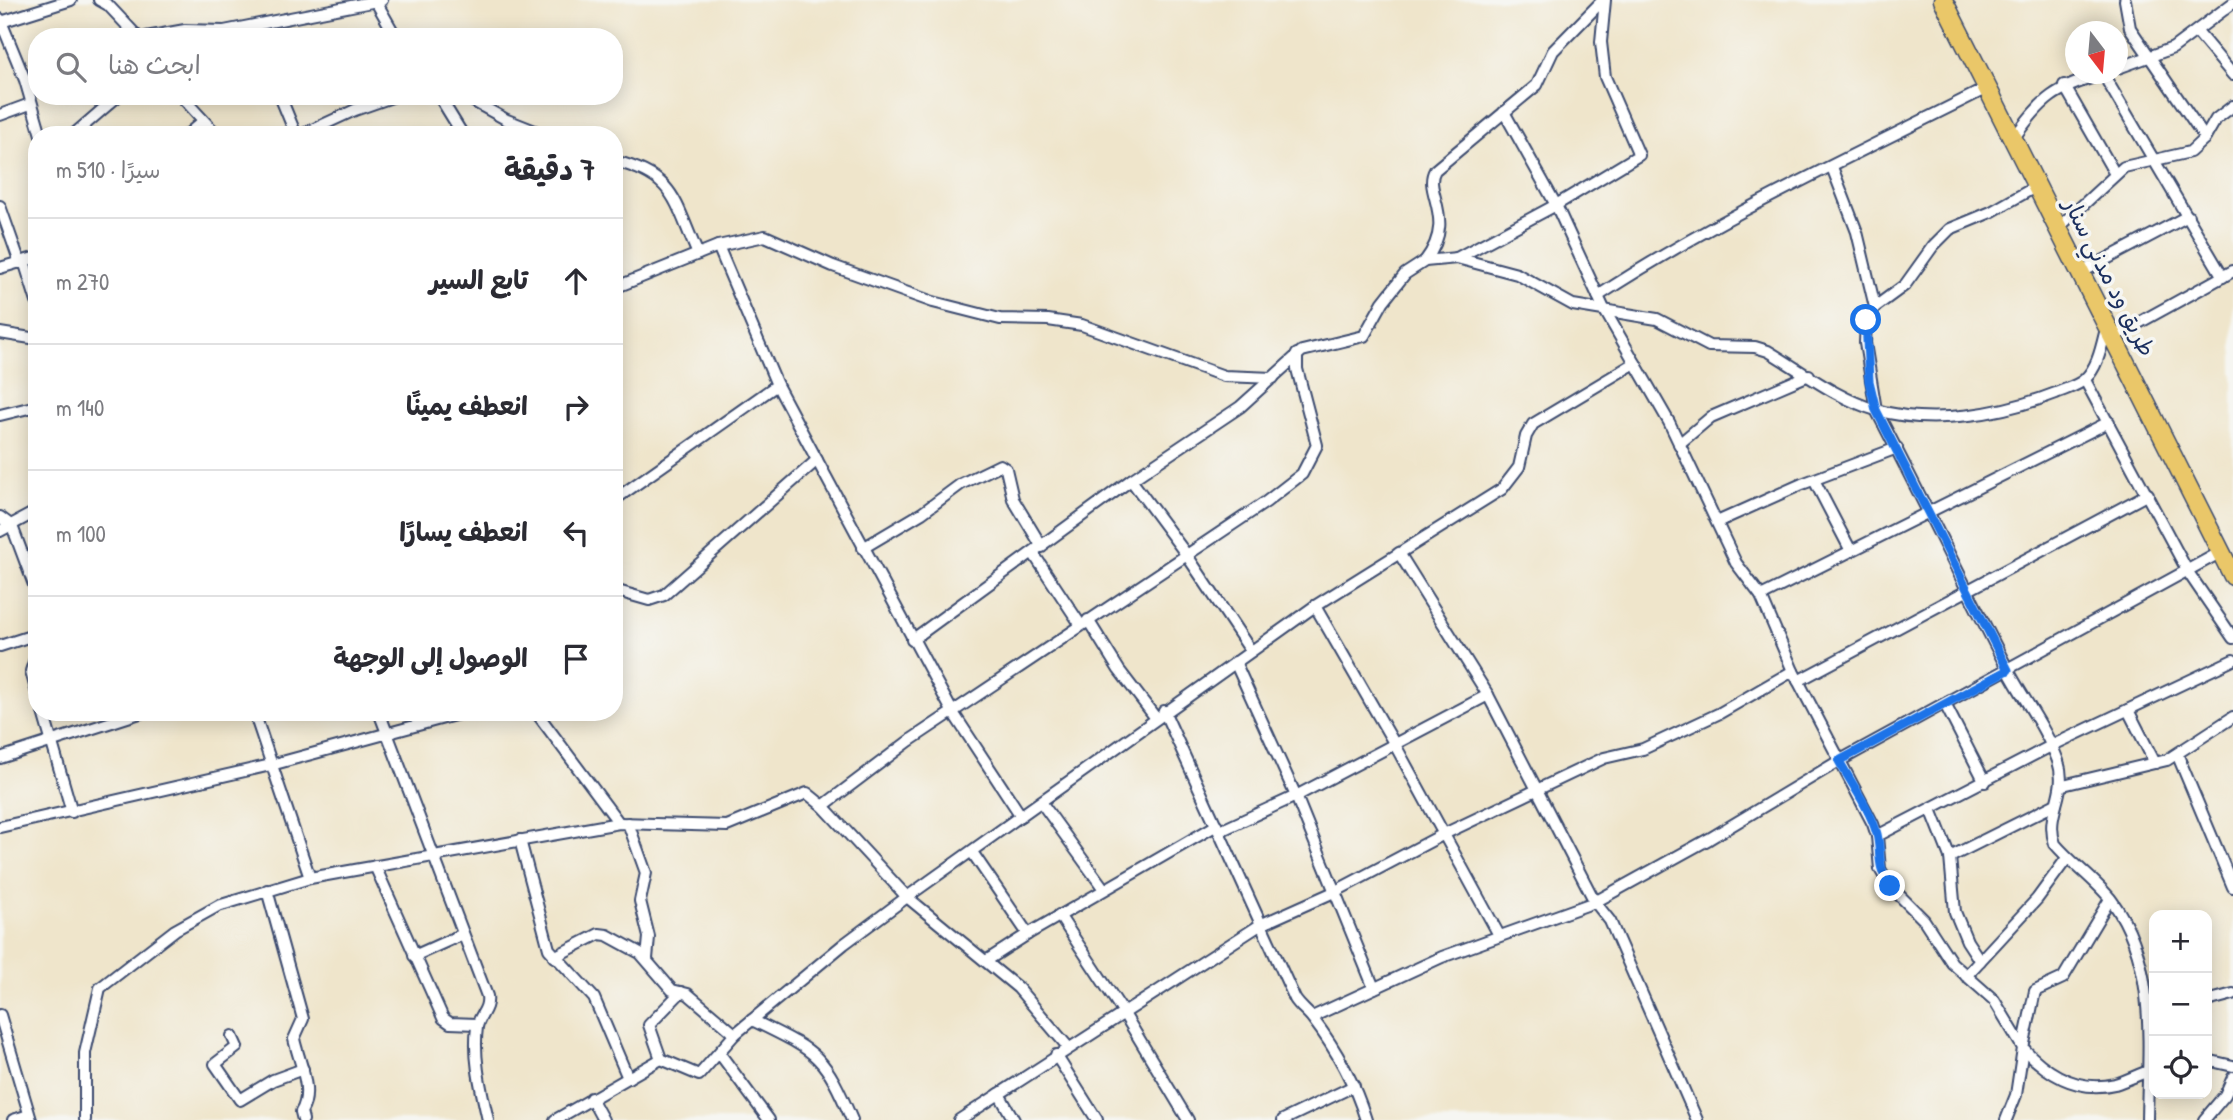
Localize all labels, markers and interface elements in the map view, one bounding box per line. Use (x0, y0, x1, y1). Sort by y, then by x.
north arrow (2065, 21, 2128, 84)
search box (28, 28, 623, 105)
text: ابحث هنا (108, 47, 201, 82)
icon: search (52, 48, 90, 86)
text: 7 دقيقة (504, 149, 595, 189)
text: سيرًا · 510 m (56, 154, 161, 185)
street label: طريق ود مدني سنار (2051, 191, 2163, 364)
text: تابع السير (429, 262, 528, 297)
icon: ahead (557, 262, 595, 300)
text: 270 m (56, 266, 109, 297)
route start (1850, 304, 1881, 335)
text: انعطف يمينًا (406, 388, 528, 423)
icon: right (557, 388, 595, 426)
text: 140 m (56, 392, 104, 423)
text: انعطف يسارًا (399, 514, 528, 549)
icon: left (557, 514, 595, 552)
text: 100 m (56, 518, 106, 549)
text: الوصول إلى الوجهة (333, 640, 528, 675)
icon: arrive (557, 640, 595, 678)
route end (1874, 870, 1905, 901)
map controls (2149, 910, 2212, 1099)
button: + (2149, 910, 2212, 973)
button: − (2149, 973, 2212, 1036)
button: locate (2149, 1036, 2212, 1099)

